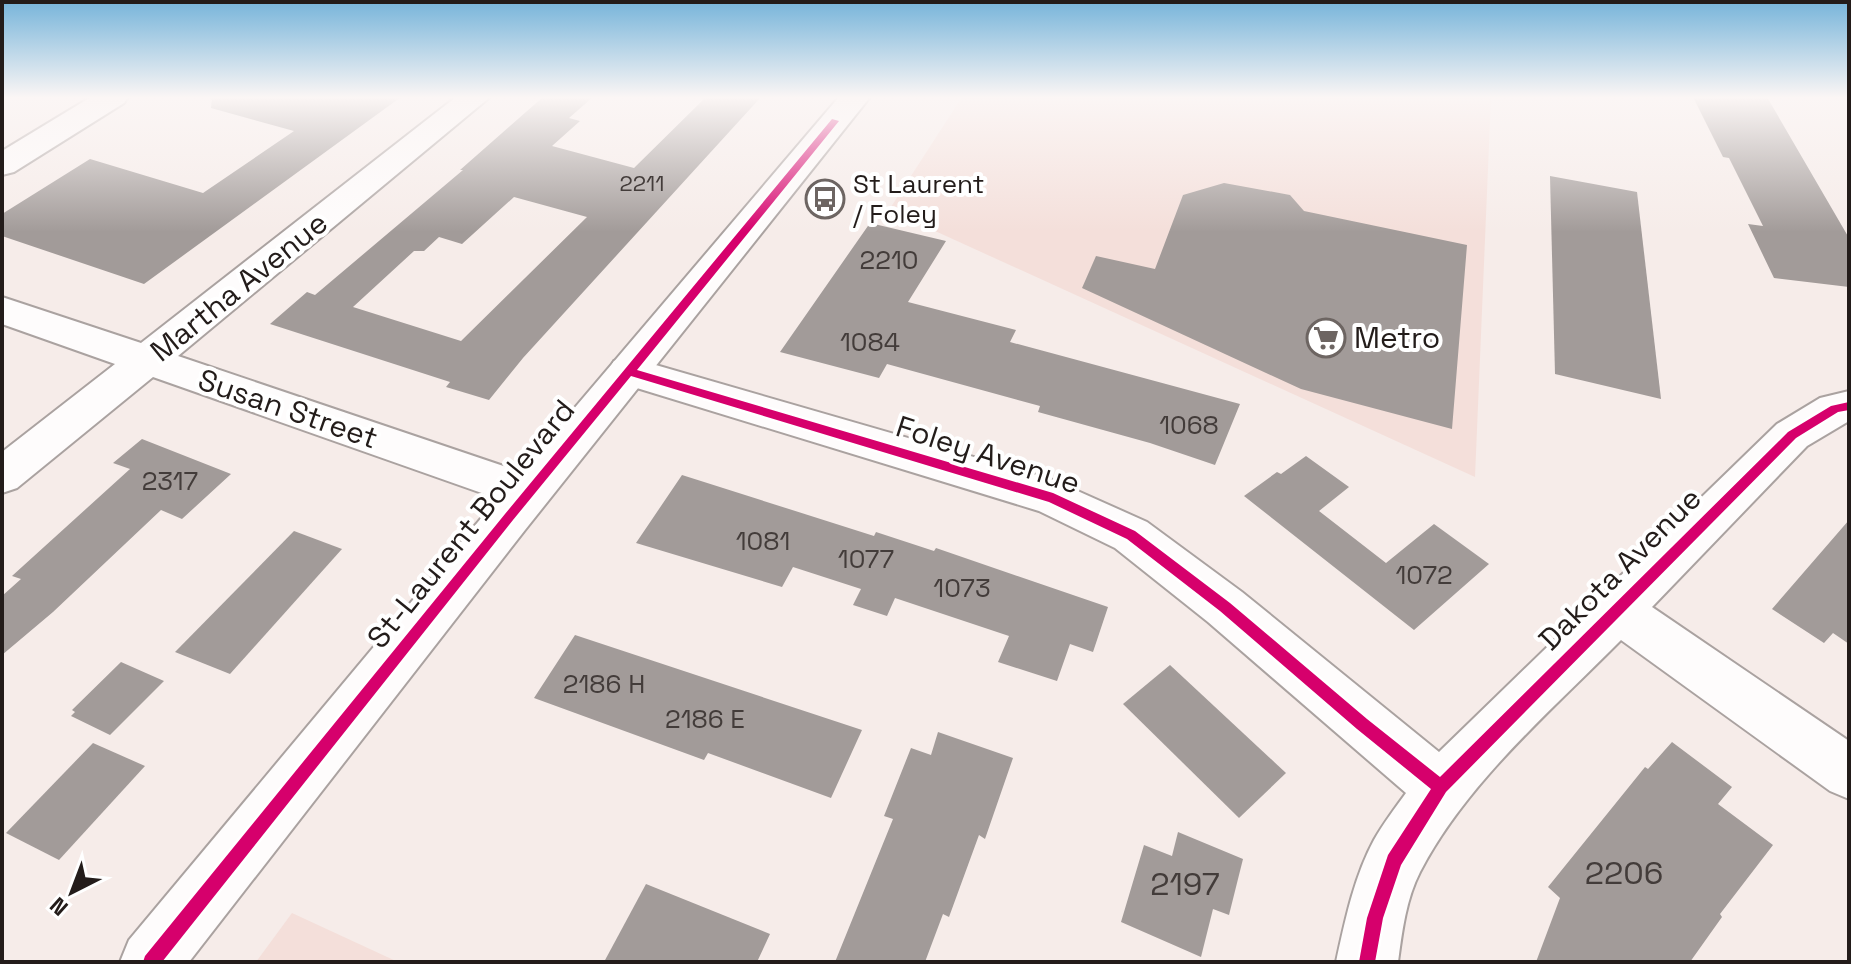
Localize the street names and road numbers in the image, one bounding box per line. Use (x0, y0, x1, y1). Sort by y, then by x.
street label: Martha Avenue (142, 203, 335, 370)
street label: Susan Street (193, 360, 383, 457)
street label: St-Laurent Boulevard (358, 391, 583, 656)
street label: Foley Avenue (891, 406, 1085, 503)
street label: Dakota Avenue (1530, 479, 1709, 658)

